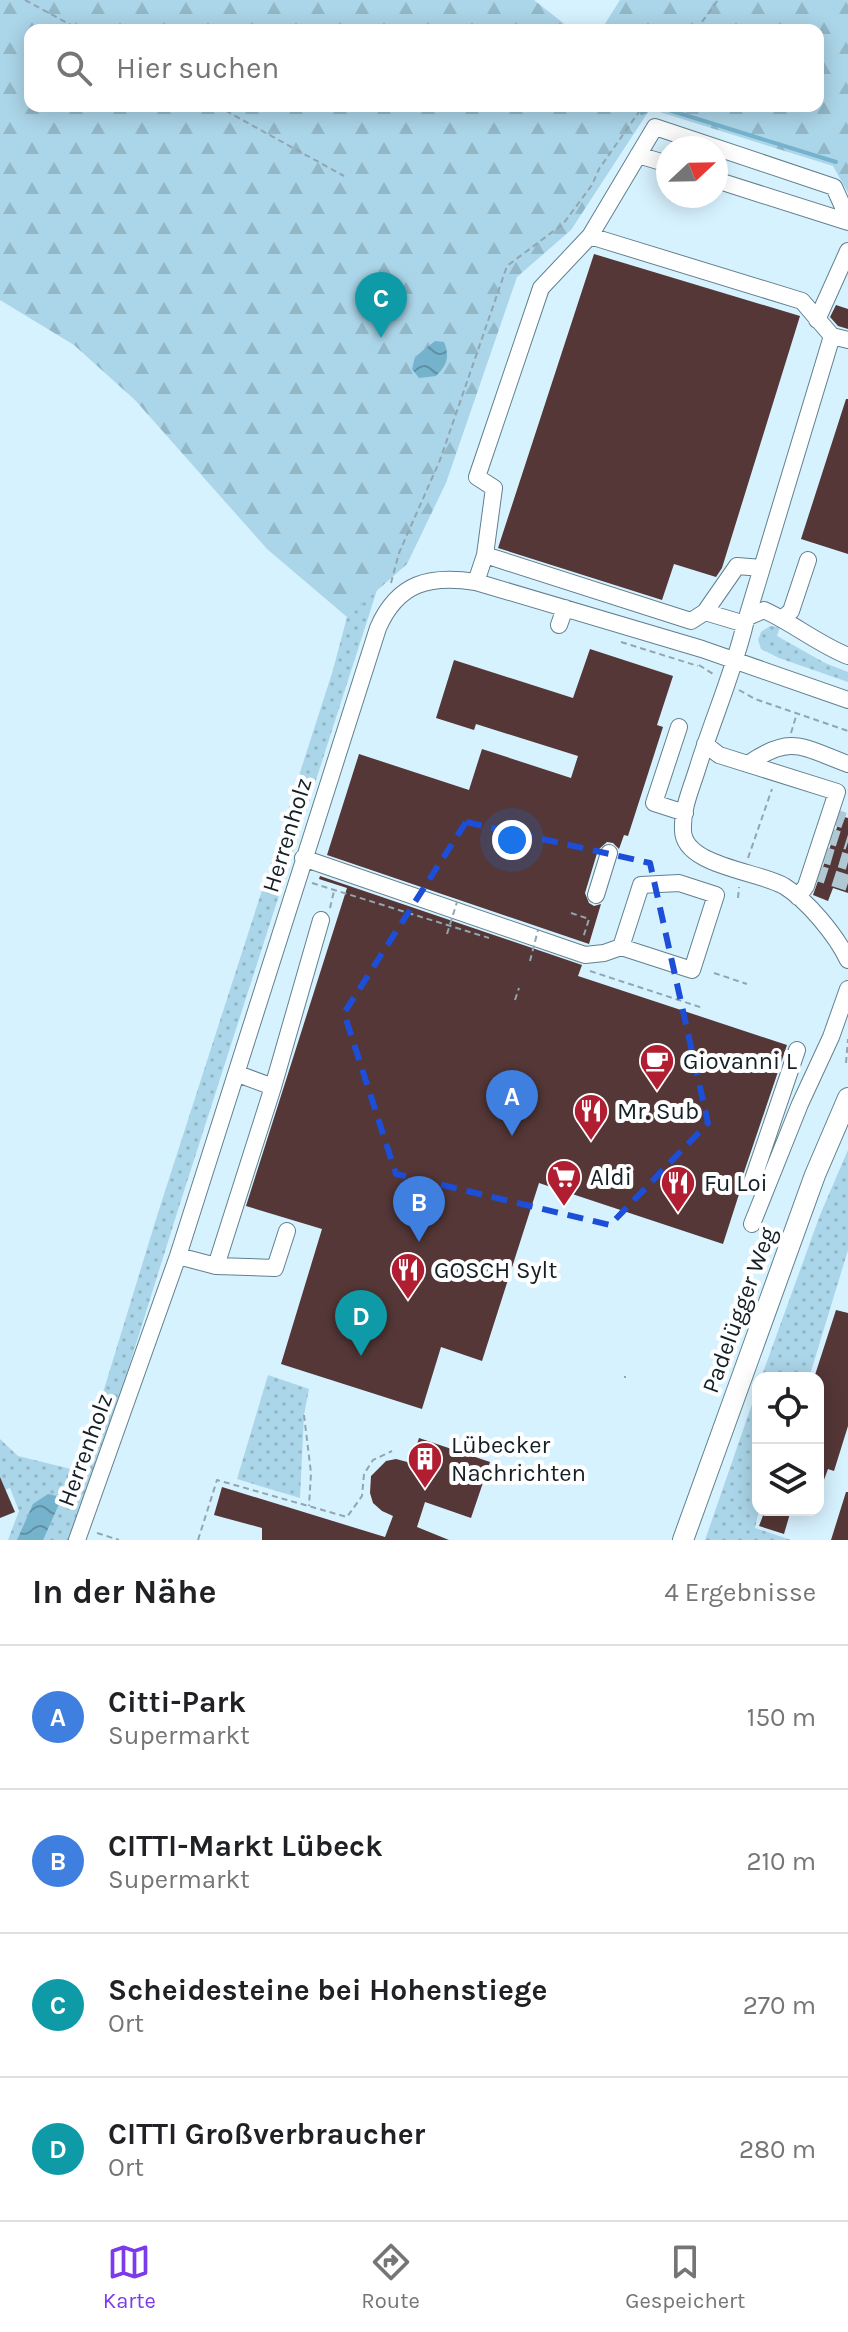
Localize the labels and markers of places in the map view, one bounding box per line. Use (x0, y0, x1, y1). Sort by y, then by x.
pin: C (355, 272, 407, 338)
cafe icon: Giovanni L (638, 1042, 676, 1092)
place label: Giovanni L (683, 1047, 798, 1075)
pin: A (486, 1070, 538, 1136)
restaurant icon: Mr. Sub (572, 1092, 610, 1142)
place label: Mr. Sub (617, 1097, 699, 1125)
supermarket icon: Aldi (545, 1158, 583, 1208)
place label: Aldi (590, 1163, 632, 1191)
restaurant icon: Fu Loi (659, 1164, 697, 1214)
place label: Fu Loi (704, 1169, 768, 1197)
pin: B (393, 1176, 445, 1242)
restaurant icon: GOSCH Sylt (389, 1251, 427, 1301)
place label: GOSCH Sylt (434, 1256, 557, 1284)
pin: D (335, 1290, 387, 1356)
place label: Lübecker Nachrichten (451, 1431, 586, 1487)
building icon: Lübecker Nachrichten (406, 1440, 444, 1490)

